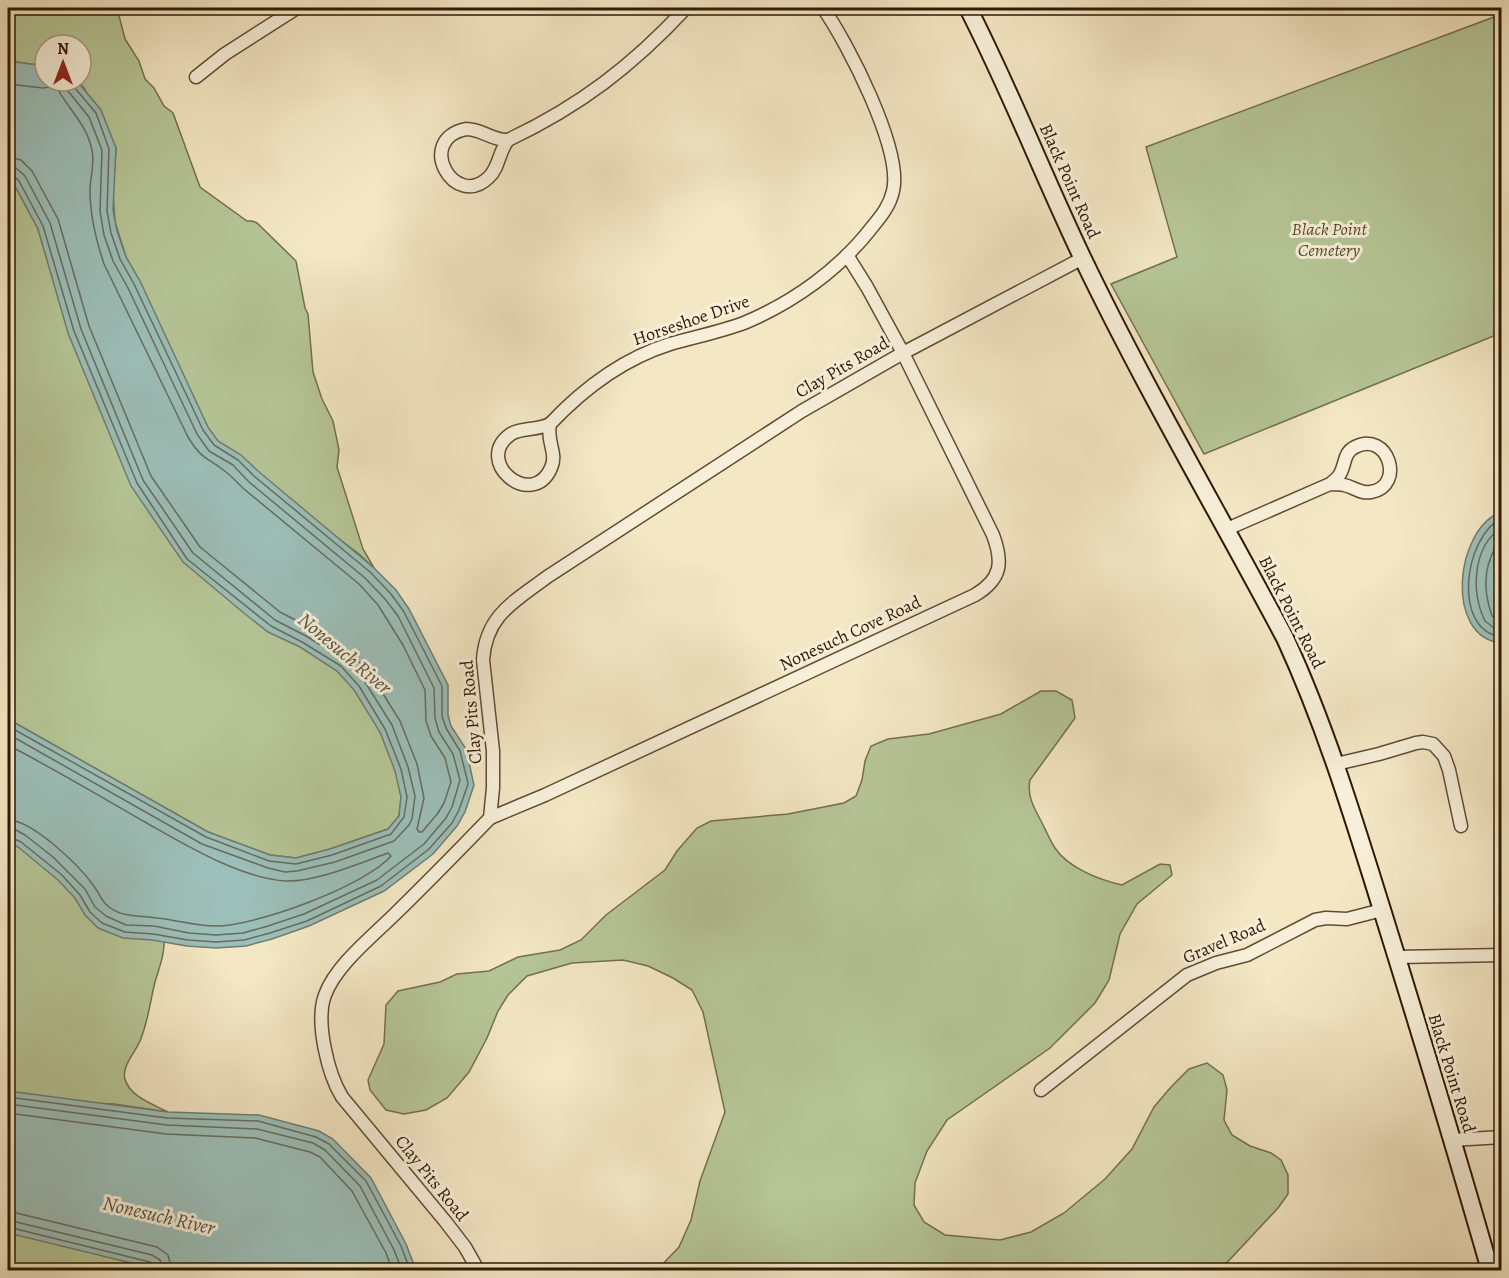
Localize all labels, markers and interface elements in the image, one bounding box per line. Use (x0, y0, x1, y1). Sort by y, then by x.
north arrow (33, 33, 93, 93)
text: N (57, 38, 69, 60)
street label: Black Point Road (1034, 120, 1106, 243)
park label: Black Point Cemetery (1291, 217, 1367, 262)
street label: Horseshoe Drive (629, 289, 753, 351)
street label: Clay Pits Road (791, 330, 893, 403)
street label: Black Point Road (1253, 551, 1331, 673)
street label: Nonesuch Cove Road (775, 590, 925, 676)
water label: Nonesuch River (292, 606, 398, 701)
street label: Clay Pits Road (454, 659, 488, 765)
street label: Gravel Road (1179, 913, 1269, 969)
street label: Black Point Road (1422, 1010, 1482, 1136)
street label: Clay Pits Road (390, 1130, 474, 1226)
water label: Nonesuch River (100, 1189, 219, 1242)

